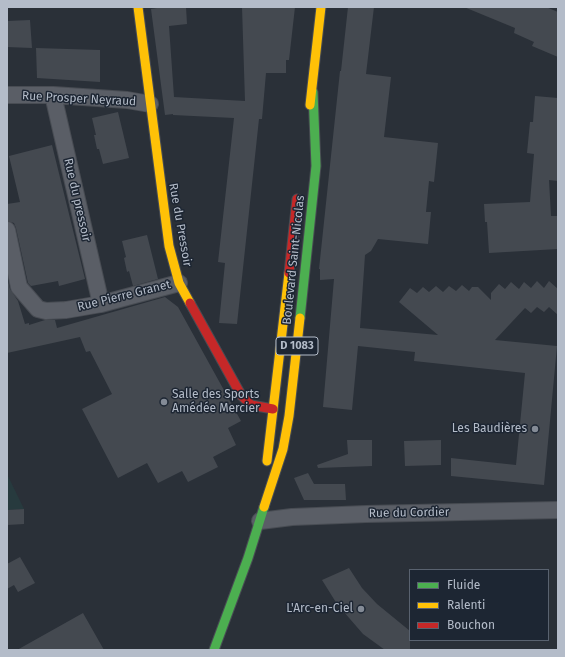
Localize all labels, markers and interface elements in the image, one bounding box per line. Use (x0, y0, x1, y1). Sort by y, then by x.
street label: Rue Prosper Neyraud (21, 89, 137, 109)
street label: Rue du pressoir (60, 157, 94, 243)
street label: Rue du Pressoir (166, 182, 194, 268)
street label: Boulevard Saint-Nicolas (280, 195, 308, 325)
street label: Rue Pierre Granet (76, 277, 172, 315)
road number: D 1083 (276, 337, 318, 355)
place label: Salle des Sports Amédée Mercier (172, 388, 260, 416)
marker: Salle des Sports Amédée Mercier (159, 397, 169, 407)
place label: Les Baudières (452, 422, 527, 436)
marker: Les Baudières (530, 424, 540, 434)
street label: Rue du Cordier (368, 505, 450, 521)
legend (409, 569, 549, 641)
text: Fluide (447, 578, 480, 592)
text: Ralenti (447, 598, 485, 612)
place label: L'Arc-en-Ciel (286, 602, 353, 616)
marker: L'Arc-en-Ciel (356, 604, 366, 614)
text: Bouchon (447, 618, 495, 632)

